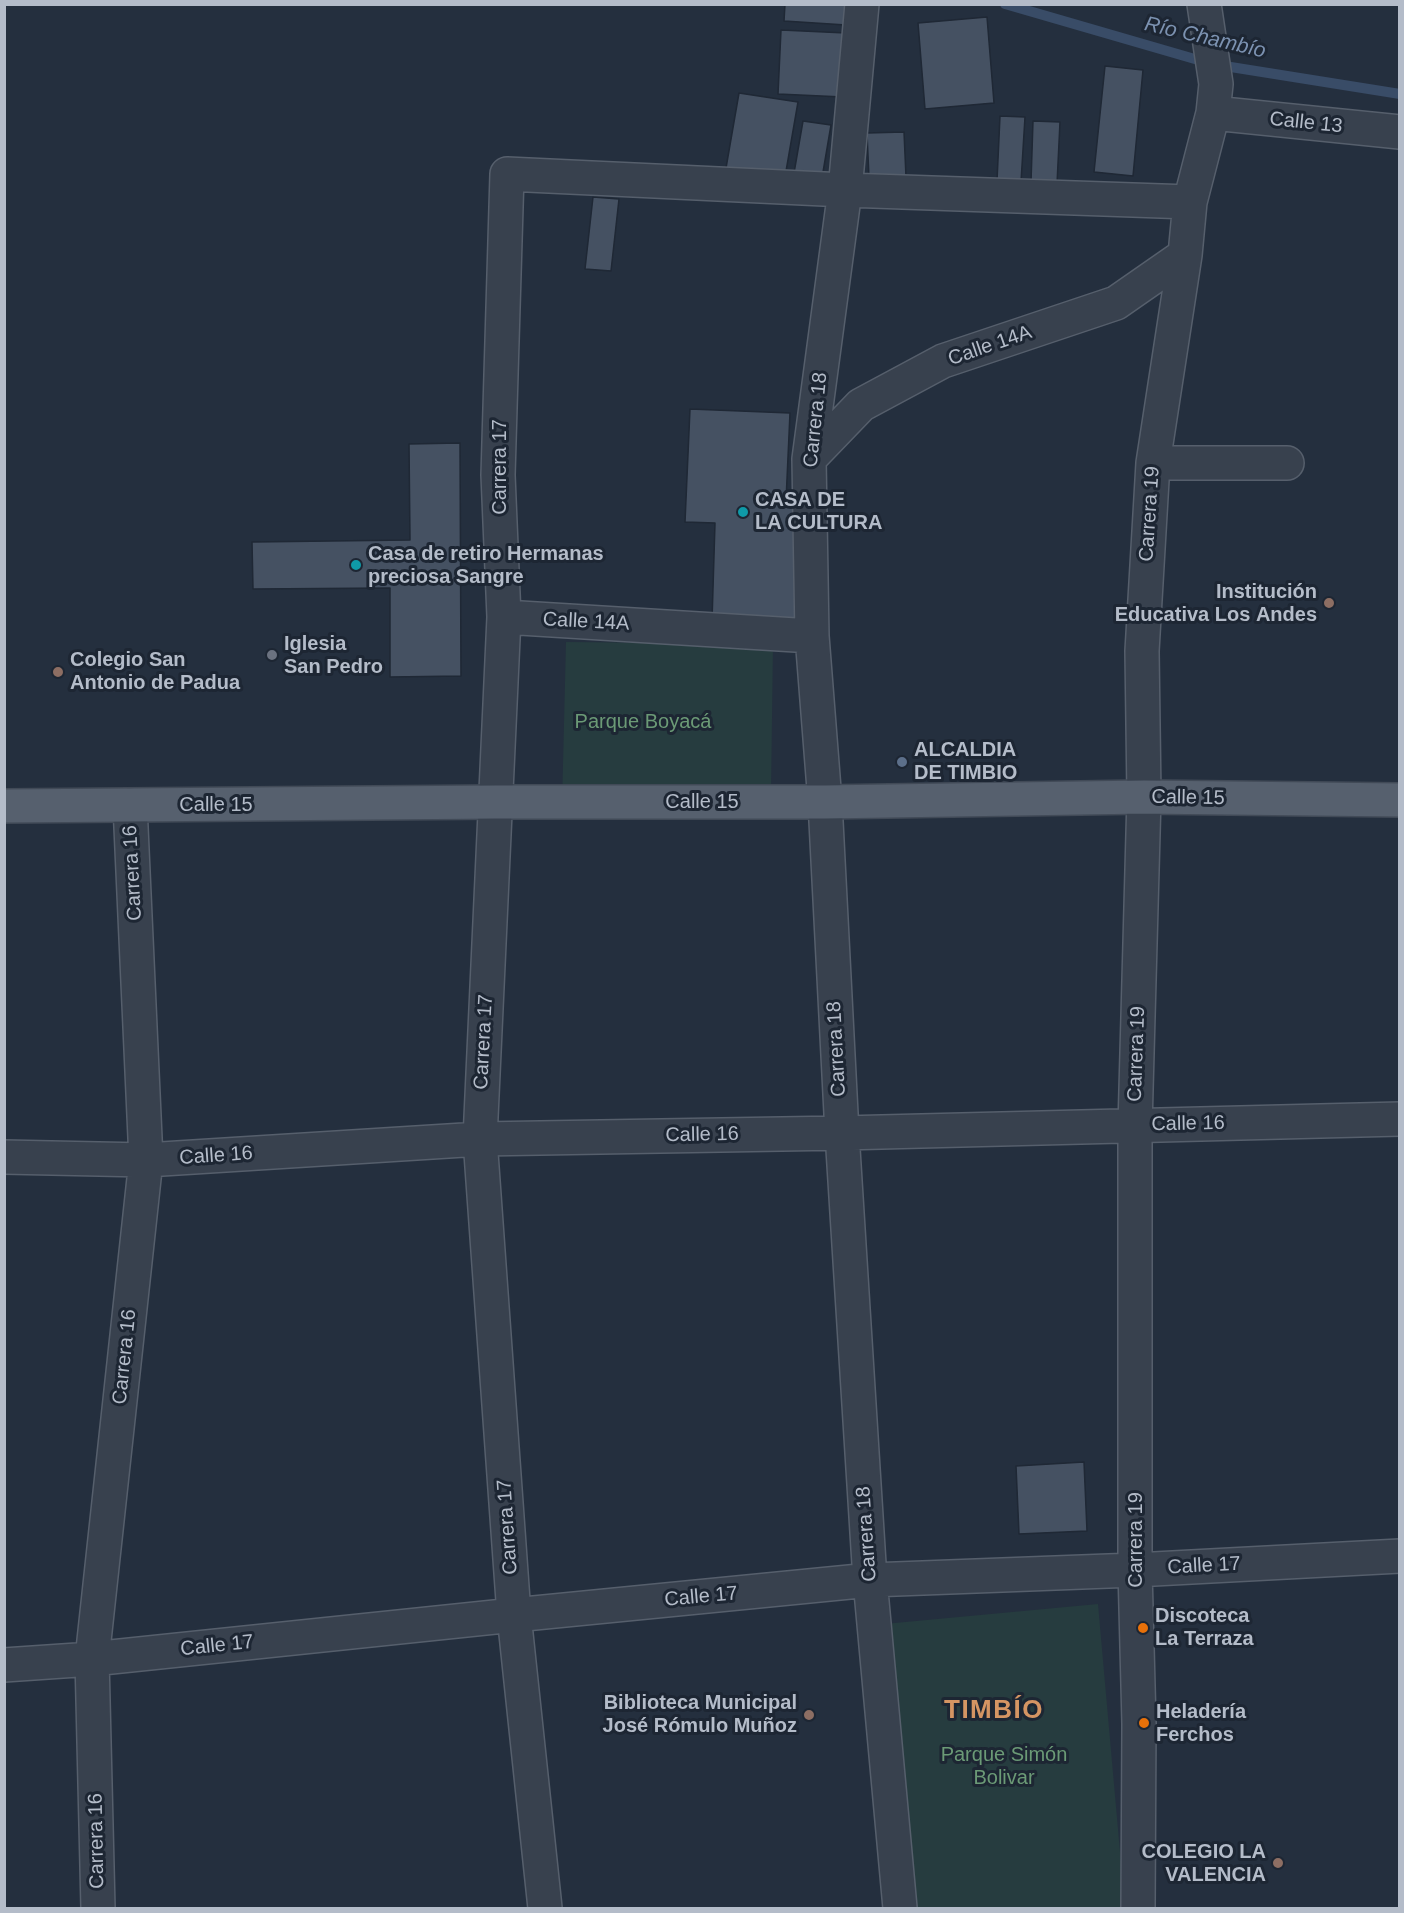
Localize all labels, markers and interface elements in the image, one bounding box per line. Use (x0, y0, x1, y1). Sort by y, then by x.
water label: Río Chambío (1142, 12, 1268, 64)
street label: Calle 13 (1268, 107, 1344, 139)
street label: Calle 14A (945, 321, 1035, 371)
street label: Carrera 18 (799, 371, 833, 469)
street label: Carrera 17 (488, 419, 512, 515)
street label: Carrera 19 (1135, 465, 1165, 563)
place label: CASA DE LA CULTURA (755, 488, 882, 535)
marker: CASA DE LA CULTURA (736, 505, 750, 519)
place label: Casa de retiro Hermanas preciosa Sangre (368, 542, 604, 589)
marker: Casa de retiro Hermanas preciosa Sangre (349, 558, 363, 572)
place label: Institución Educativa Los Andes (1115, 580, 1317, 627)
marker: Institución Educativa Los Andes (1322, 596, 1336, 610)
street label: Calle 14A (542, 608, 630, 636)
place label: Iglesia San Pedro (284, 632, 383, 679)
place label: Colegio San Antonio de Padua (70, 648, 240, 695)
marker: Iglesia San Pedro (265, 648, 279, 662)
marker: Colegio San Antonio de Padua (51, 665, 65, 679)
park label: Parque Boyacá (575, 710, 711, 734)
place label: ALCALDIA DE TIMBIO (914, 738, 1017, 785)
marker: ALCALDIA DE TIMBIO (895, 755, 909, 769)
street label: Calle 15 (1151, 785, 1225, 811)
street label: Calle 15 (665, 790, 739, 814)
street label: Calle 15 (179, 793, 253, 817)
street label: Carrera 16 (119, 825, 147, 921)
street label: Carrera 17 (470, 994, 498, 1090)
street label: Carrera 18 (823, 1001, 851, 1097)
street label: Carrera 19 (1123, 1006, 1151, 1102)
street label: Calle 16 (1151, 1111, 1225, 1137)
street label: Calle 16 (665, 1122, 739, 1148)
street label: Calle 16 (179, 1141, 253, 1171)
street label: Carrera 16 (108, 1308, 142, 1406)
street label: Carrera 17 (493, 1478, 523, 1576)
street label: Carrera 18 (852, 1485, 882, 1583)
street label: Carrera 19 (1124, 1492, 1148, 1588)
street label: Calle 17 (1167, 1552, 1241, 1580)
street label: Calle 17 (663, 1582, 739, 1612)
place label: Discoteca La Terraza (1155, 1604, 1254, 1651)
marker: Discoteca La Terraza (1136, 1621, 1150, 1635)
street label: Calle 17 (179, 1630, 255, 1662)
place label: Biblioteca Municipal José Rómulo Muñoz (603, 1691, 797, 1738)
district label: TIMBÍO (944, 1695, 1044, 1727)
place label: Heladería Ferchos (1156, 1700, 1246, 1747)
marker: Biblioteca Municipal José Rómulo Muñoz (802, 1708, 816, 1722)
marker: Heladería Ferchos (1137, 1716, 1151, 1730)
park label: Parque Simón Bolivar (941, 1743, 1067, 1790)
street label: Carrera 16 (84, 1793, 110, 1889)
place label: COLEGIO LA VALENCIA (1142, 1840, 1266, 1887)
marker: COLEGIO LA VALENCIA (1271, 1856, 1285, 1870)

